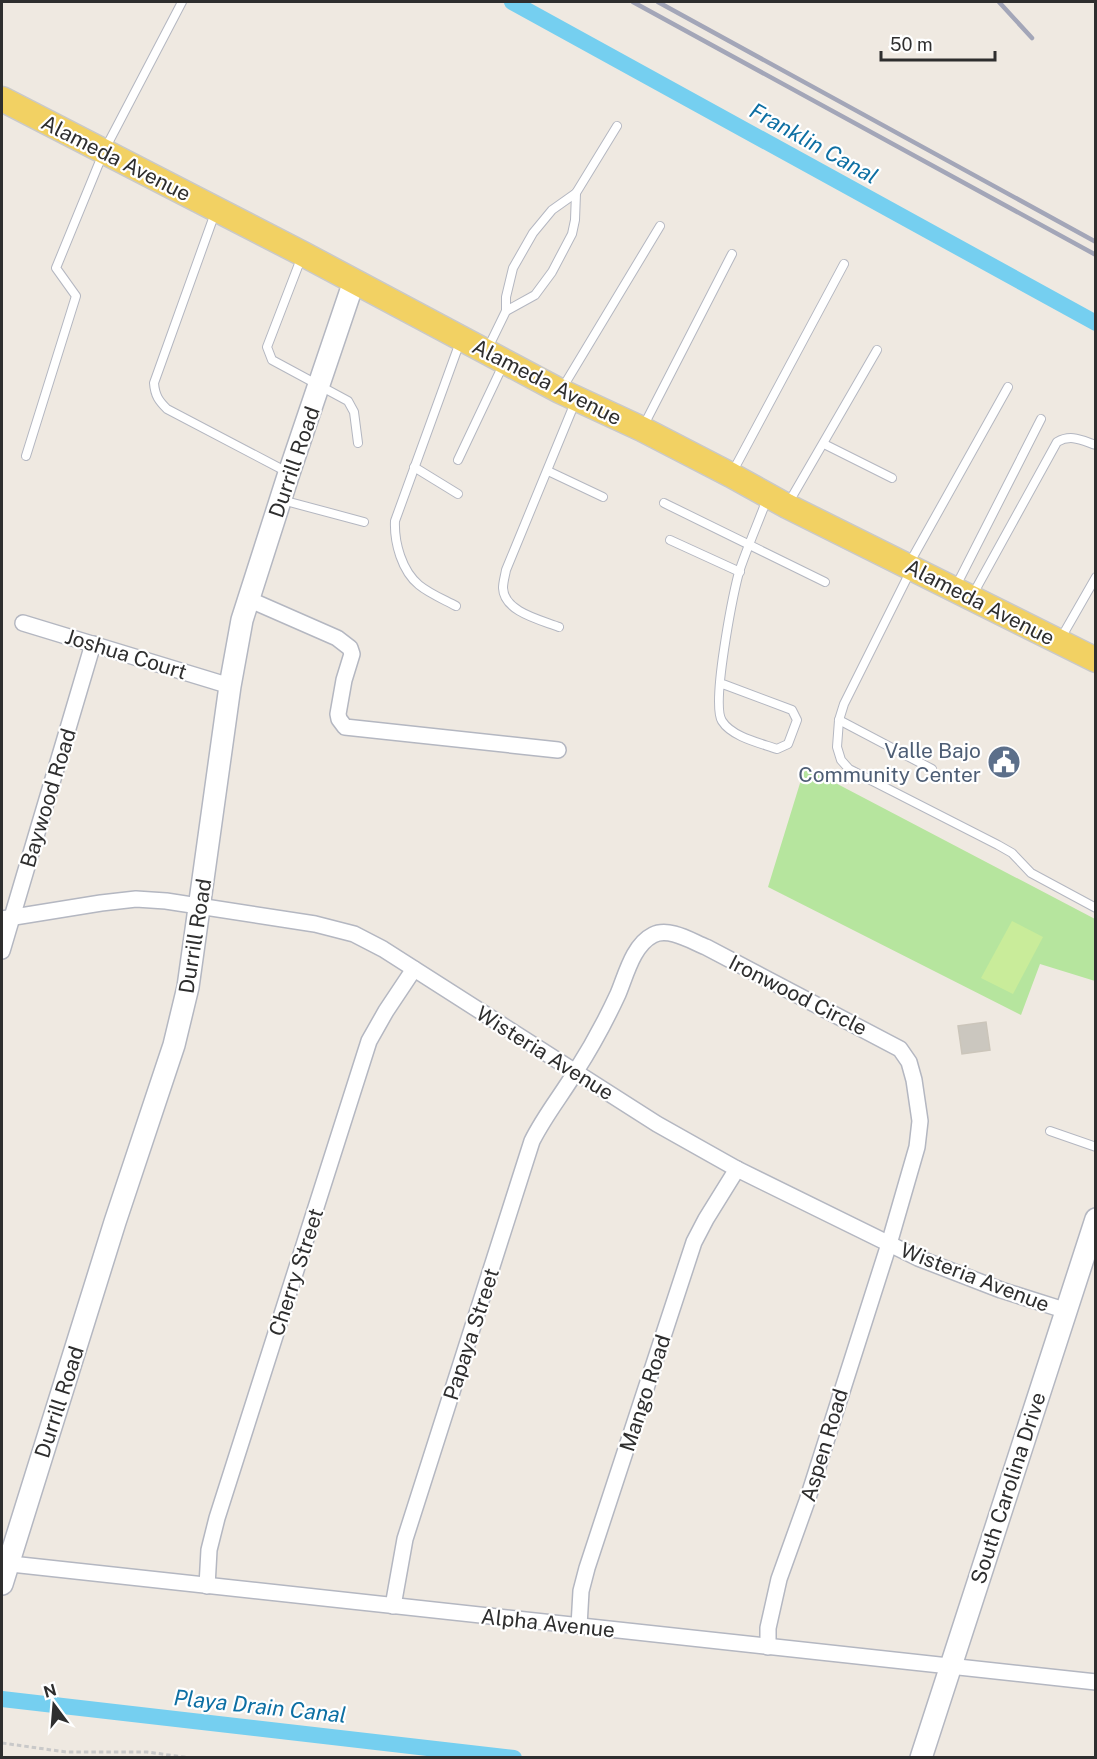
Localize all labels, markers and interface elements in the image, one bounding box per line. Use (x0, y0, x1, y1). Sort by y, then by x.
scale bar (881, 24, 995, 62)
text: 50 m (890, 34, 933, 55)
water label: Franklin Canal (745, 97, 883, 189)
street label: Alameda Avenue (37, 110, 195, 206)
street label: Alameda Avenue (468, 334, 626, 430)
street label: Durrill Road (263, 403, 325, 521)
street label: Alameda Avenue (901, 554, 1059, 650)
street label: Joshua Court (62, 624, 190, 684)
street label: Baywood Road (15, 725, 81, 871)
place label: Valle Bajo Community Center (798, 738, 981, 787)
public building icon: Valle Bajo Community Center (986, 744, 1022, 780)
street label: Durrill Road (174, 877, 216, 995)
street label: Ironwood Circle (725, 949, 871, 1041)
street label: Wisteria Avenue (472, 1001, 618, 1105)
street label: Cherry Street (264, 1205, 328, 1339)
street label: Wisteria Avenue (897, 1237, 1053, 1317)
street label: Papaya Street (438, 1265, 504, 1403)
street label: Mango Road (614, 1331, 676, 1455)
street label: Durrill Road (29, 1343, 89, 1461)
street label: Aspen Road (795, 1386, 853, 1504)
street label: South Carolina Drive (965, 1389, 1051, 1587)
street label: Alpha Avenue (480, 1604, 616, 1642)
north arrow (24, 1675, 84, 1735)
text: N (41, 1680, 59, 1702)
water label: Playa Drain Canal (172, 1684, 348, 1728)

